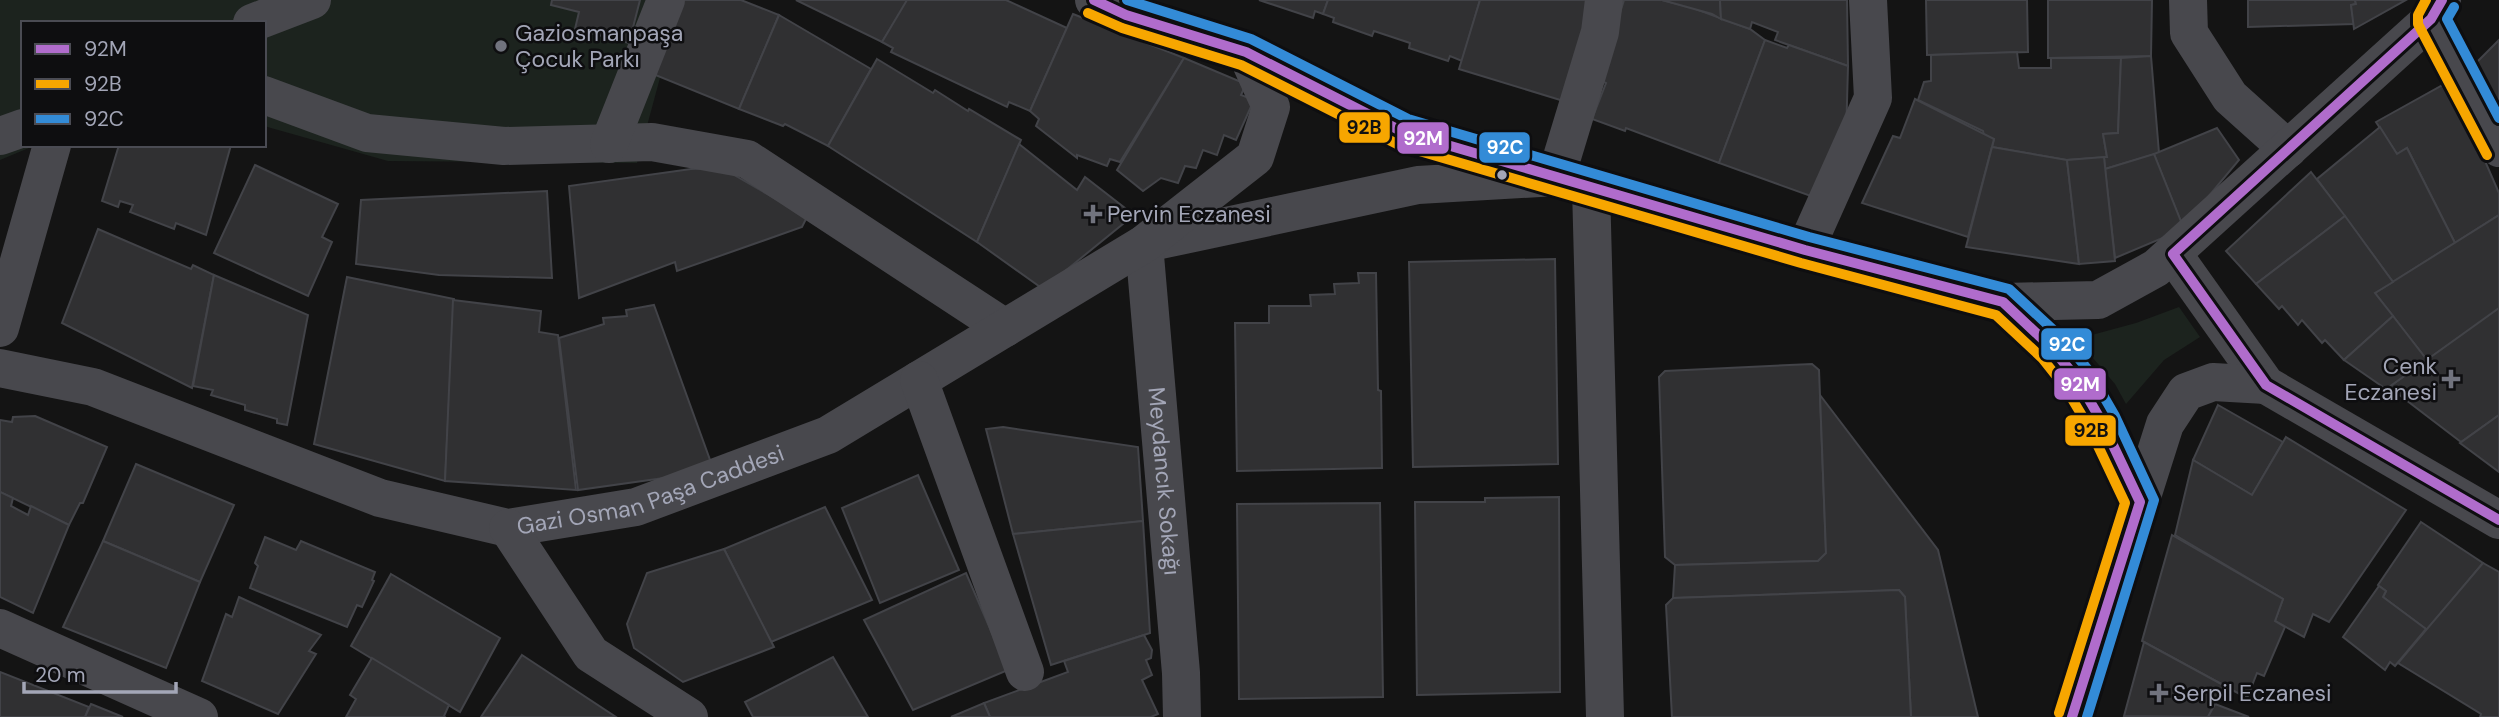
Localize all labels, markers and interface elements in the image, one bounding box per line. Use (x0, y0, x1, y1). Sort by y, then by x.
place label: Gaziosmanpaşa Çocuk Parkı (515, 18, 683, 74)
legend (21, 21, 266, 147)
text: 92M (84, 35, 127, 63)
marker: Gaziosmanpaşa Çocuk Parkı (493, 38, 509, 54)
text: 92B (84, 70, 122, 98)
text: 92C (84, 105, 124, 133)
line badge: 92B (1338, 111, 1391, 144)
text: 92B (1346, 115, 1382, 140)
line badge: 92M (1396, 121, 1450, 155)
text: 92M (1403, 126, 1443, 151)
line badge: 92C (1478, 131, 1531, 164)
text: 92C (1487, 135, 1523, 160)
unlabelled marker (1495, 168, 1509, 182)
place label: Pervin Eczanesi (1107, 199, 1271, 229)
marker: Pervin Eczanesi (1085, 206, 1101, 222)
line badge: 92C (2040, 327, 2093, 361)
text: 92C (2049, 332, 2085, 357)
place label: Cenk Eczanesi (2344, 351, 2437, 407)
line badge: 92M (2053, 367, 2107, 401)
marker: Cenk Eczanesi (2443, 371, 2459, 387)
text: 92M (2060, 372, 2100, 397)
street label: Meydancık Sokağı (1141, 386, 1188, 576)
line badge: 92B (2064, 414, 2117, 447)
text: 92B (2073, 418, 2109, 443)
street label: Gazi Osman Paşa Caddesi (515, 438, 788, 541)
scale bar (24, 650, 177, 694)
text: 20 m (35, 661, 86, 689)
place label: Serpil Eczanesi (2173, 678, 2332, 708)
marker: Serpil Eczanesi (2151, 685, 2167, 701)

